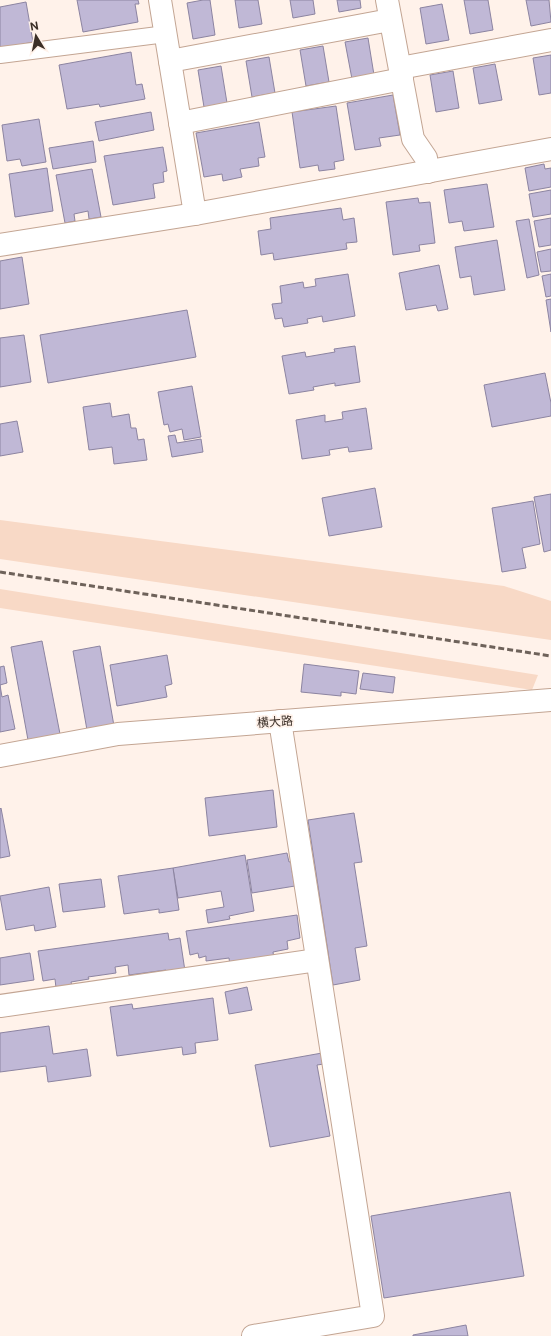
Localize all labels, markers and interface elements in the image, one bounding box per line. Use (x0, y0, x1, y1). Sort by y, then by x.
north arrow (16, 16, 56, 56)
text: N (29, 19, 40, 33)
street label: 横大路 (257, 714, 293, 730)

